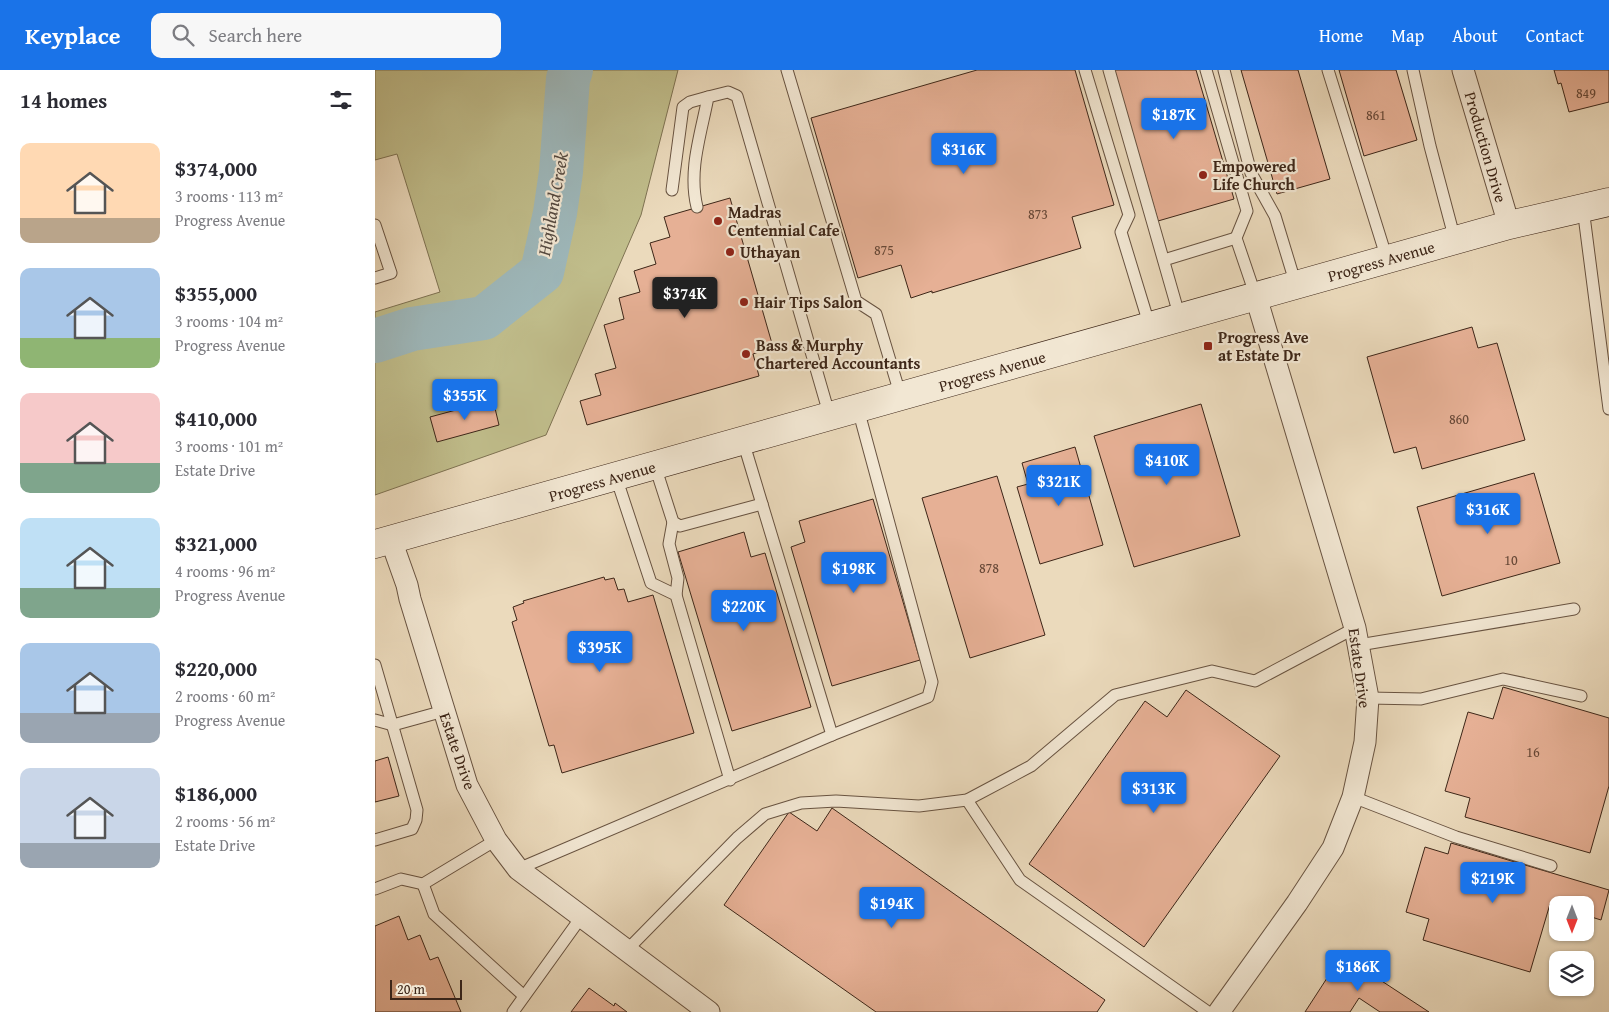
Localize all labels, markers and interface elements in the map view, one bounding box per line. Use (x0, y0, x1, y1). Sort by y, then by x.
search box (151, 13, 501, 58)
text: Keyplace (25, 18, 121, 53)
icon: search (169, 21, 197, 49)
text: Search here (209, 21, 302, 49)
text: Home (1319, 22, 1363, 49)
text: Map (1391, 22, 1424, 49)
text: About (1452, 22, 1498, 49)
text: Contact (1526, 22, 1584, 49)
house number: 849 (1576, 83, 1596, 103)
text: 14 homes (20, 85, 107, 116)
icon: filters (327, 86, 355, 114)
street label: Production Drive (1459, 89, 1513, 205)
pin: $187K (1139, 98, 1209, 140)
text: $187K (1152, 102, 1196, 126)
house number: 861 (1366, 105, 1386, 125)
pin: $316K (929, 132, 999, 175)
text: $316K (942, 137, 986, 161)
water label: Highland Creek (530, 149, 575, 259)
text: $374,000 (175, 153, 257, 184)
place label: Empowered Life Church (1213, 154, 1297, 196)
icon: home (60, 163, 120, 223)
marker: Empowered Life Church (1197, 169, 1209, 181)
text: 3 rooms · 113 m² (175, 184, 283, 208)
place label: Madras Centennial Cafe (728, 200, 840, 242)
house number: 873 (1028, 204, 1048, 224)
text: Progress Avenue (175, 208, 285, 232)
marker: Madras Centennial Cafe (712, 215, 724, 227)
street label: Progress Avenue (1325, 234, 1437, 288)
place label: Uthayan (740, 240, 801, 264)
house number: 875 (874, 240, 894, 260)
marker: Uthayan (724, 246, 736, 258)
pin: $374K (650, 276, 720, 319)
text: $355,000 (175, 278, 257, 309)
text: $374K (663, 281, 707, 305)
icon: home (60, 288, 120, 348)
place label: Hair Tips Salon (754, 290, 863, 314)
marker: Hair Tips Salon (738, 296, 750, 308)
text: 3 rooms · 104 m² (175, 309, 283, 333)
place label: Progress Ave at Estate Dr (1218, 325, 1309, 367)
text: Progress Avenue (175, 333, 285, 357)
place label: Bass & Murphy Chartered Accountants (756, 333, 921, 375)
marker: Progress Ave at Estate Dr (1202, 340, 1214, 352)
street label: Progress Avenue (936, 344, 1048, 398)
marker: Bass & Murphy Chartered Accountants (740, 348, 752, 360)
pin: $355K (430, 378, 500, 421)
text: $355K (443, 383, 487, 407)
text: $410,000 (175, 403, 257, 434)
house number: 860 (1449, 409, 1469, 429)
icon: home (60, 413, 120, 473)
text: 3 rooms · 101 m² (175, 434, 283, 458)
pin: $410K (1132, 444, 1202, 486)
text: $410K (1145, 448, 1189, 472)
street label: Progress Avenue (546, 454, 658, 508)
text: Estate Drive (175, 458, 255, 482)
pin: $321K (1024, 464, 1094, 507)
text: $321K (1037, 469, 1081, 493)
pin: $316K (1453, 492, 1523, 535)
text: $316K (1466, 497, 1510, 521)
text: $321,000 (175, 528, 257, 559)
icon: home (60, 538, 120, 598)
house number: 10 (1504, 550, 1518, 570)
pin: $198K (819, 552, 889, 594)
text: $198K (832, 556, 876, 580)
house number: 878 (979, 558, 999, 578)
text: 4 rooms · 96 m² (175, 559, 275, 583)
text: Progress Avenue (175, 583, 285, 607)
pin: $220K (709, 590, 779, 632)
text: $220K (722, 594, 766, 618)
street label: Estate Drive (1343, 627, 1377, 709)
pin: $395K (565, 630, 635, 673)
text: $395K (578, 635, 622, 659)
text: $220,000 (175, 653, 257, 684)
icon: home (60, 663, 120, 723)
text: 2 rooms · 60 m² (175, 684, 275, 708)
text: Progress Avenue (175, 708, 285, 732)
street label: Estate Drive (434, 709, 482, 793)
house number: 16 (1526, 742, 1540, 762)
pin: $313K (1119, 772, 1189, 814)
text: $313K (1132, 776, 1176, 800)
text: $186,000 (175, 778, 257, 809)
icon: home (60, 788, 120, 848)
text: 2 rooms · 56 m² (175, 809, 275, 833)
text: Estate Drive (175, 833, 255, 857)
pin: $219K (1458, 862, 1528, 904)
text: $219K (1471, 866, 1515, 890)
pin: $194K (857, 886, 927, 929)
text: $194K (870, 891, 914, 915)
north arrow (1549, 896, 1594, 941)
map controls (1549, 896, 1594, 996)
pin: $186K (1323, 950, 1393, 992)
button: layers (1549, 951, 1594, 996)
text: $186K (1336, 954, 1380, 978)
scale bar (390, 977, 463, 1000)
text: 20 m (397, 979, 425, 999)

